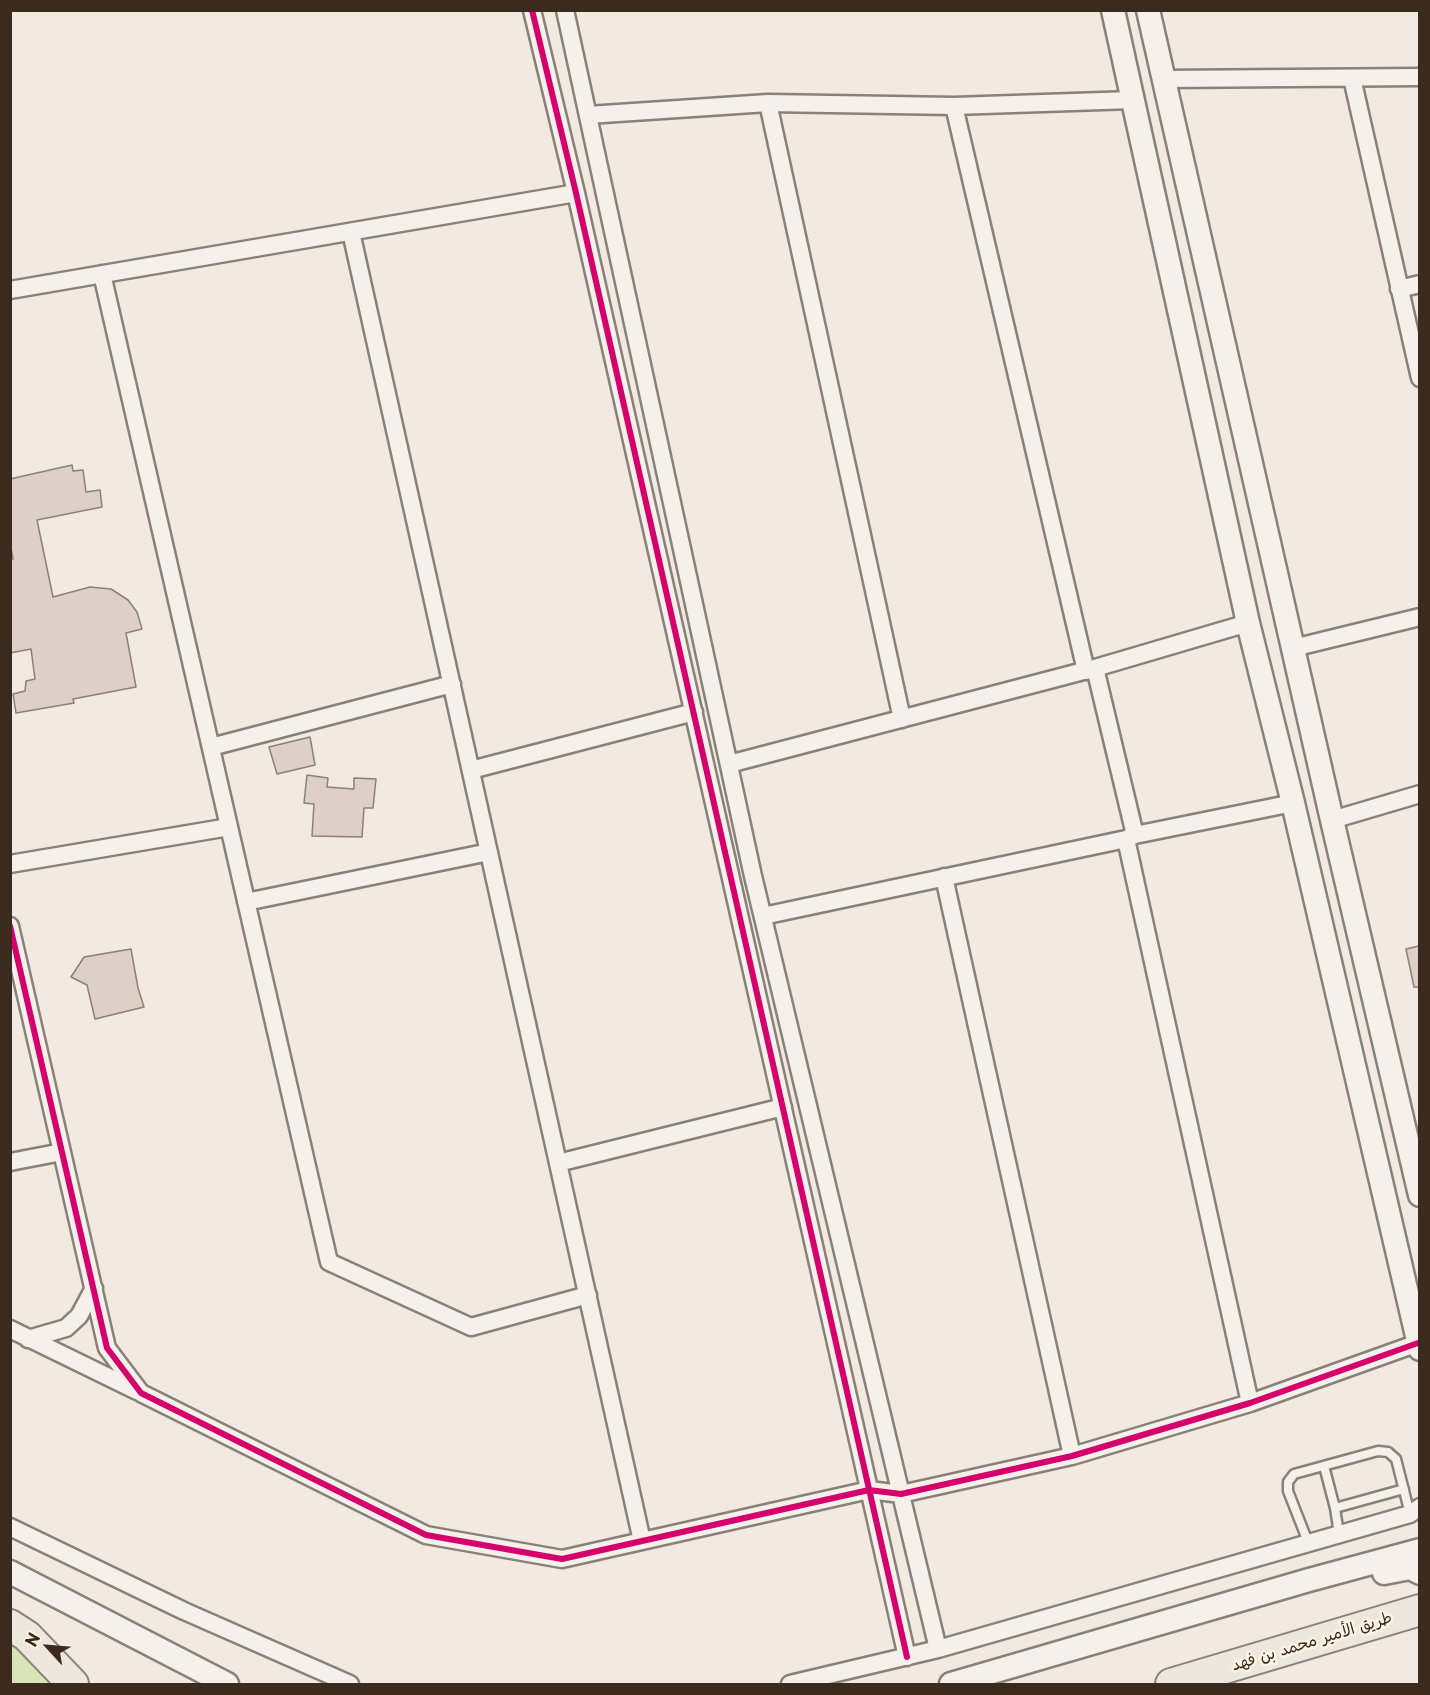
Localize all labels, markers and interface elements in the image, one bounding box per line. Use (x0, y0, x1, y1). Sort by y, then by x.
street label: طريق الأمير محمد بن فهد (1230, 1608, 1394, 1676)
north arrow (18, 1617, 78, 1677)
text: N (18, 1628, 45, 1650)

